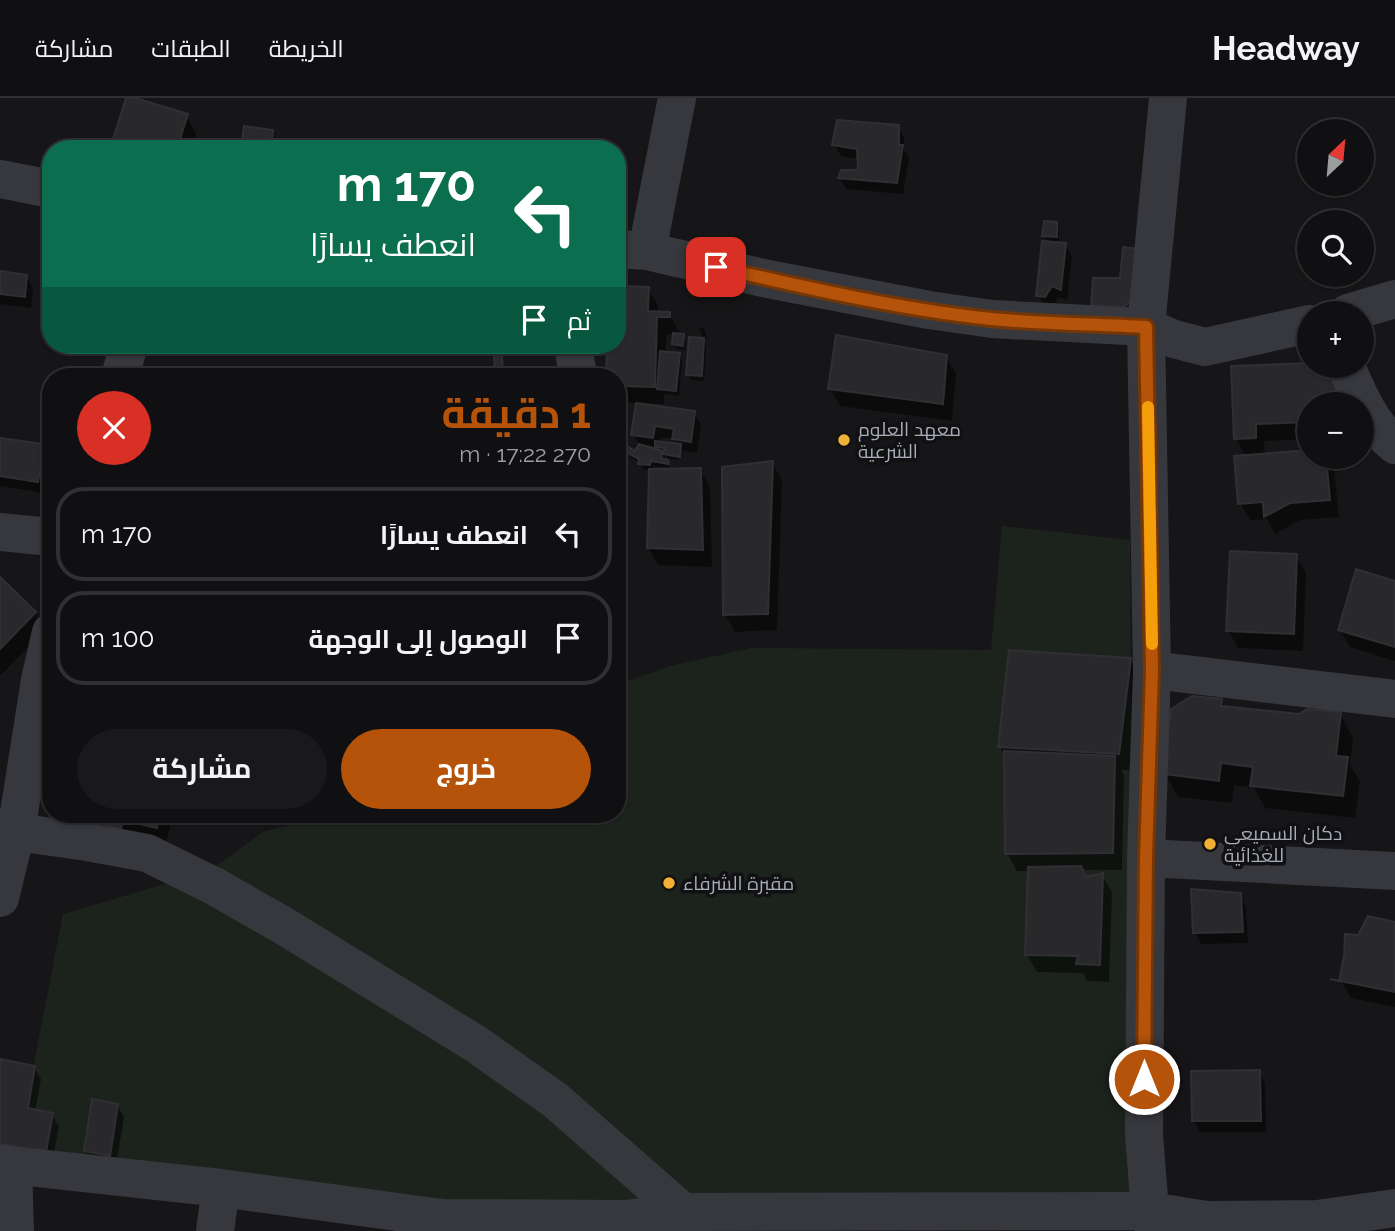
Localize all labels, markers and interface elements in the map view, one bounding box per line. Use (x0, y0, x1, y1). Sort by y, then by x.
text: Headway (1212, 29, 1360, 68)
text: مشاركة (35, 34, 113, 63)
text: الطبقات (151, 34, 231, 63)
text: الخريطة (269, 34, 344, 63)
north arrow (1297, 119, 1374, 196)
map controls (1297, 119, 1374, 469)
text: 170 m (337, 155, 476, 212)
icon: left (500, 168, 591, 259)
button: search (1297, 210, 1374, 287)
text: انعطف يسارًا (310, 226, 476, 263)
pin (686, 237, 746, 297)
icon: arrive (697, 248, 735, 286)
icon: arrive (515, 301, 553, 339)
button: + (1297, 301, 1374, 378)
text: ثم (567, 306, 591, 336)
text: 1 دقيقة (441, 389, 591, 438)
button: close (77, 391, 151, 465)
button: − (1297, 392, 1374, 469)
place label: معهد العلوم الشرعية (858, 418, 961, 463)
marker: معهد العلوم الشرعية (836, 432, 852, 448)
text: 270 m · 17:22 (459, 440, 591, 467)
icon: left (549, 515, 587, 553)
text: 170 m (81, 519, 152, 549)
text: انعطف يسارًا (380, 520, 528, 550)
icon: arrive (549, 619, 587, 657)
text: 100 m (81, 623, 155, 653)
text: الوصول إلى الوجهة (308, 624, 528, 654)
button: مشاركة (77, 729, 327, 809)
button: خروج (341, 729, 591, 809)
place label: دكان السميعي للغذائية (1224, 822, 1342, 866)
marker: دكان السميعي للغذائية (1202, 836, 1218, 852)
place label: مقبرة الشرفاء (683, 872, 794, 895)
marker: مقبرة الشرفاء (661, 875, 677, 891)
position arrow (1107, 1042, 1181, 1116)

